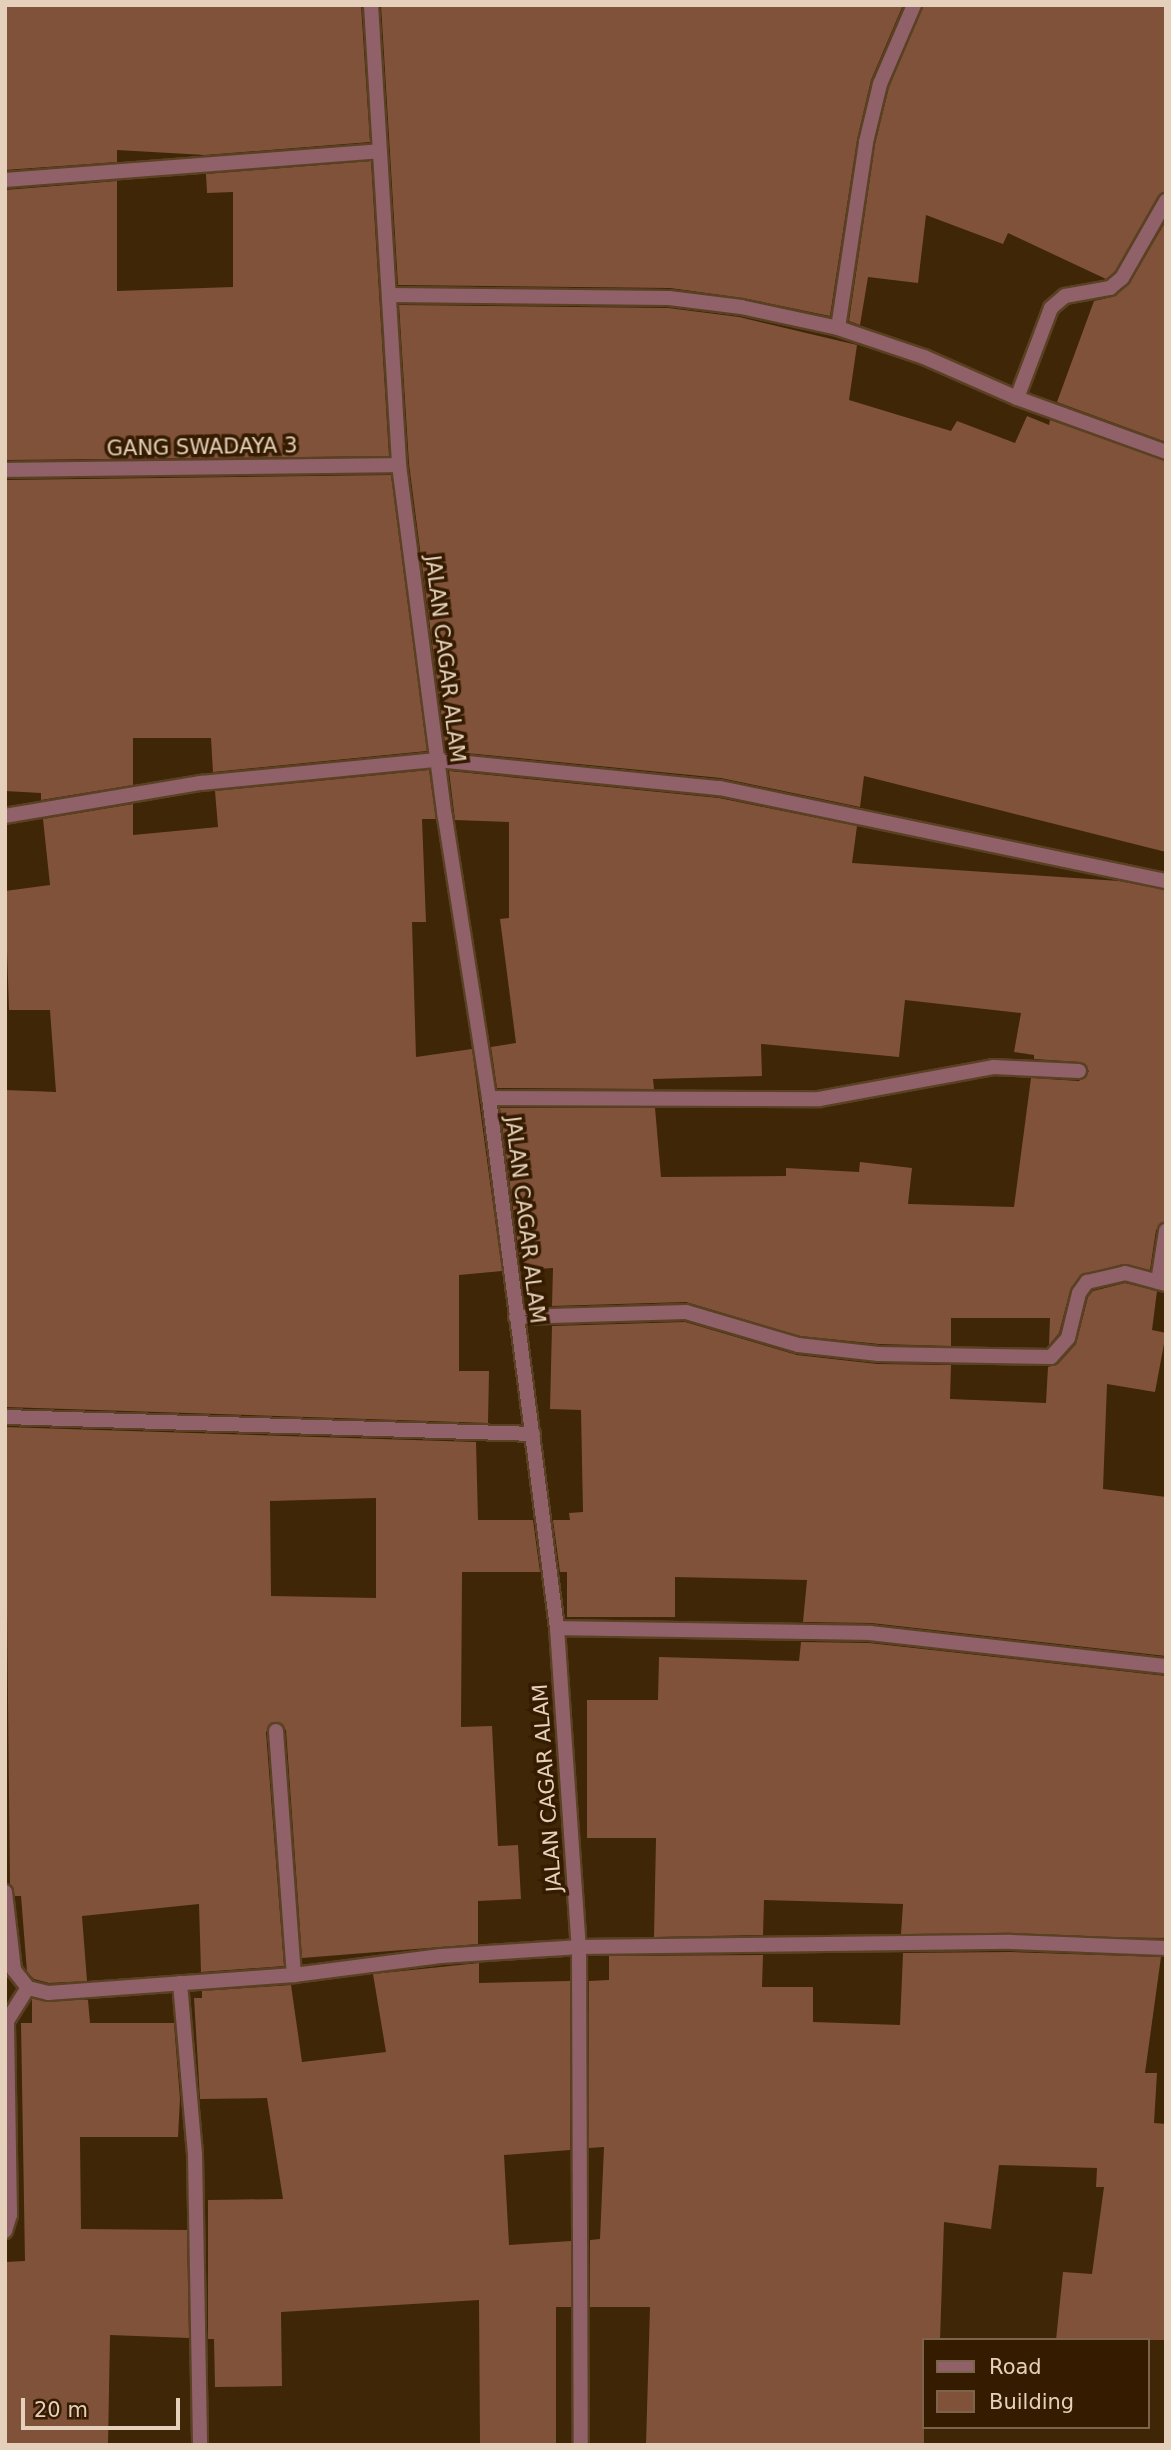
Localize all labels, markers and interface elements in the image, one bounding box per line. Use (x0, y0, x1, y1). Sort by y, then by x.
street label: GANG SWADAYA 3 (106, 433, 298, 461)
street label: JALAN CAGAR ALAM (420, 554, 470, 764)
street label: JALAN CAGAR ALAM (500, 1115, 550, 1325)
street label: JALAN CAGAR ALAM (527, 1683, 567, 1893)
legend (922, 2338, 1150, 2429)
text: Road (989, 2355, 1042, 2379)
scale bar (24, 2384, 184, 2428)
text: Building (989, 2390, 1074, 2414)
text: 20 m (34, 2398, 88, 2422)

